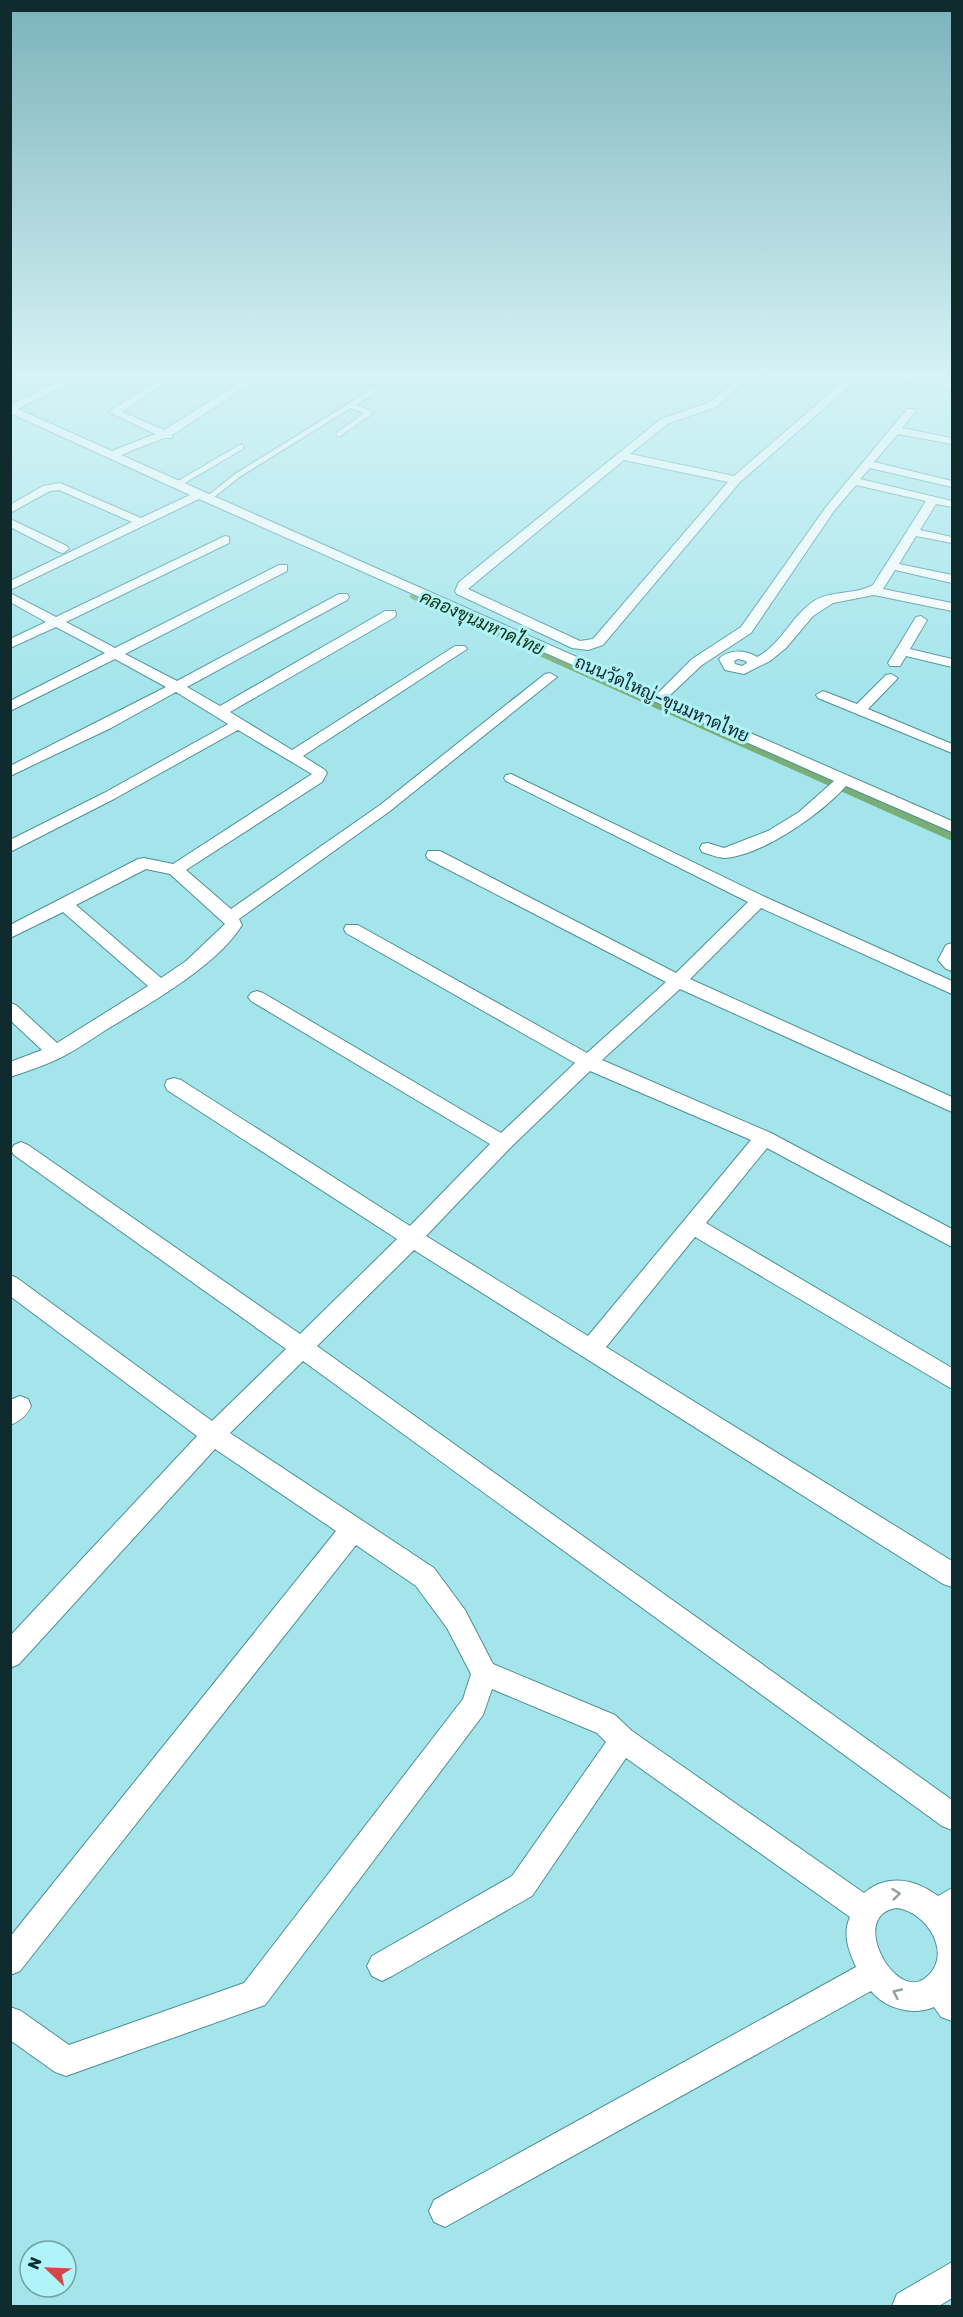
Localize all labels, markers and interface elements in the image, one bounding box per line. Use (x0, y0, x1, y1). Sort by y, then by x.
water label: คลองขุนมหาดไทย (416, 584, 548, 661)
street label: ถนนวัดใหญ่-ขุนมหาดไทย (571, 649, 753, 748)
one-way arrow (892, 1888, 901, 1901)
one-way arrow (892, 1988, 903, 2000)
north arrow (18, 2239, 78, 2299)
text: N (24, 2254, 46, 2272)

